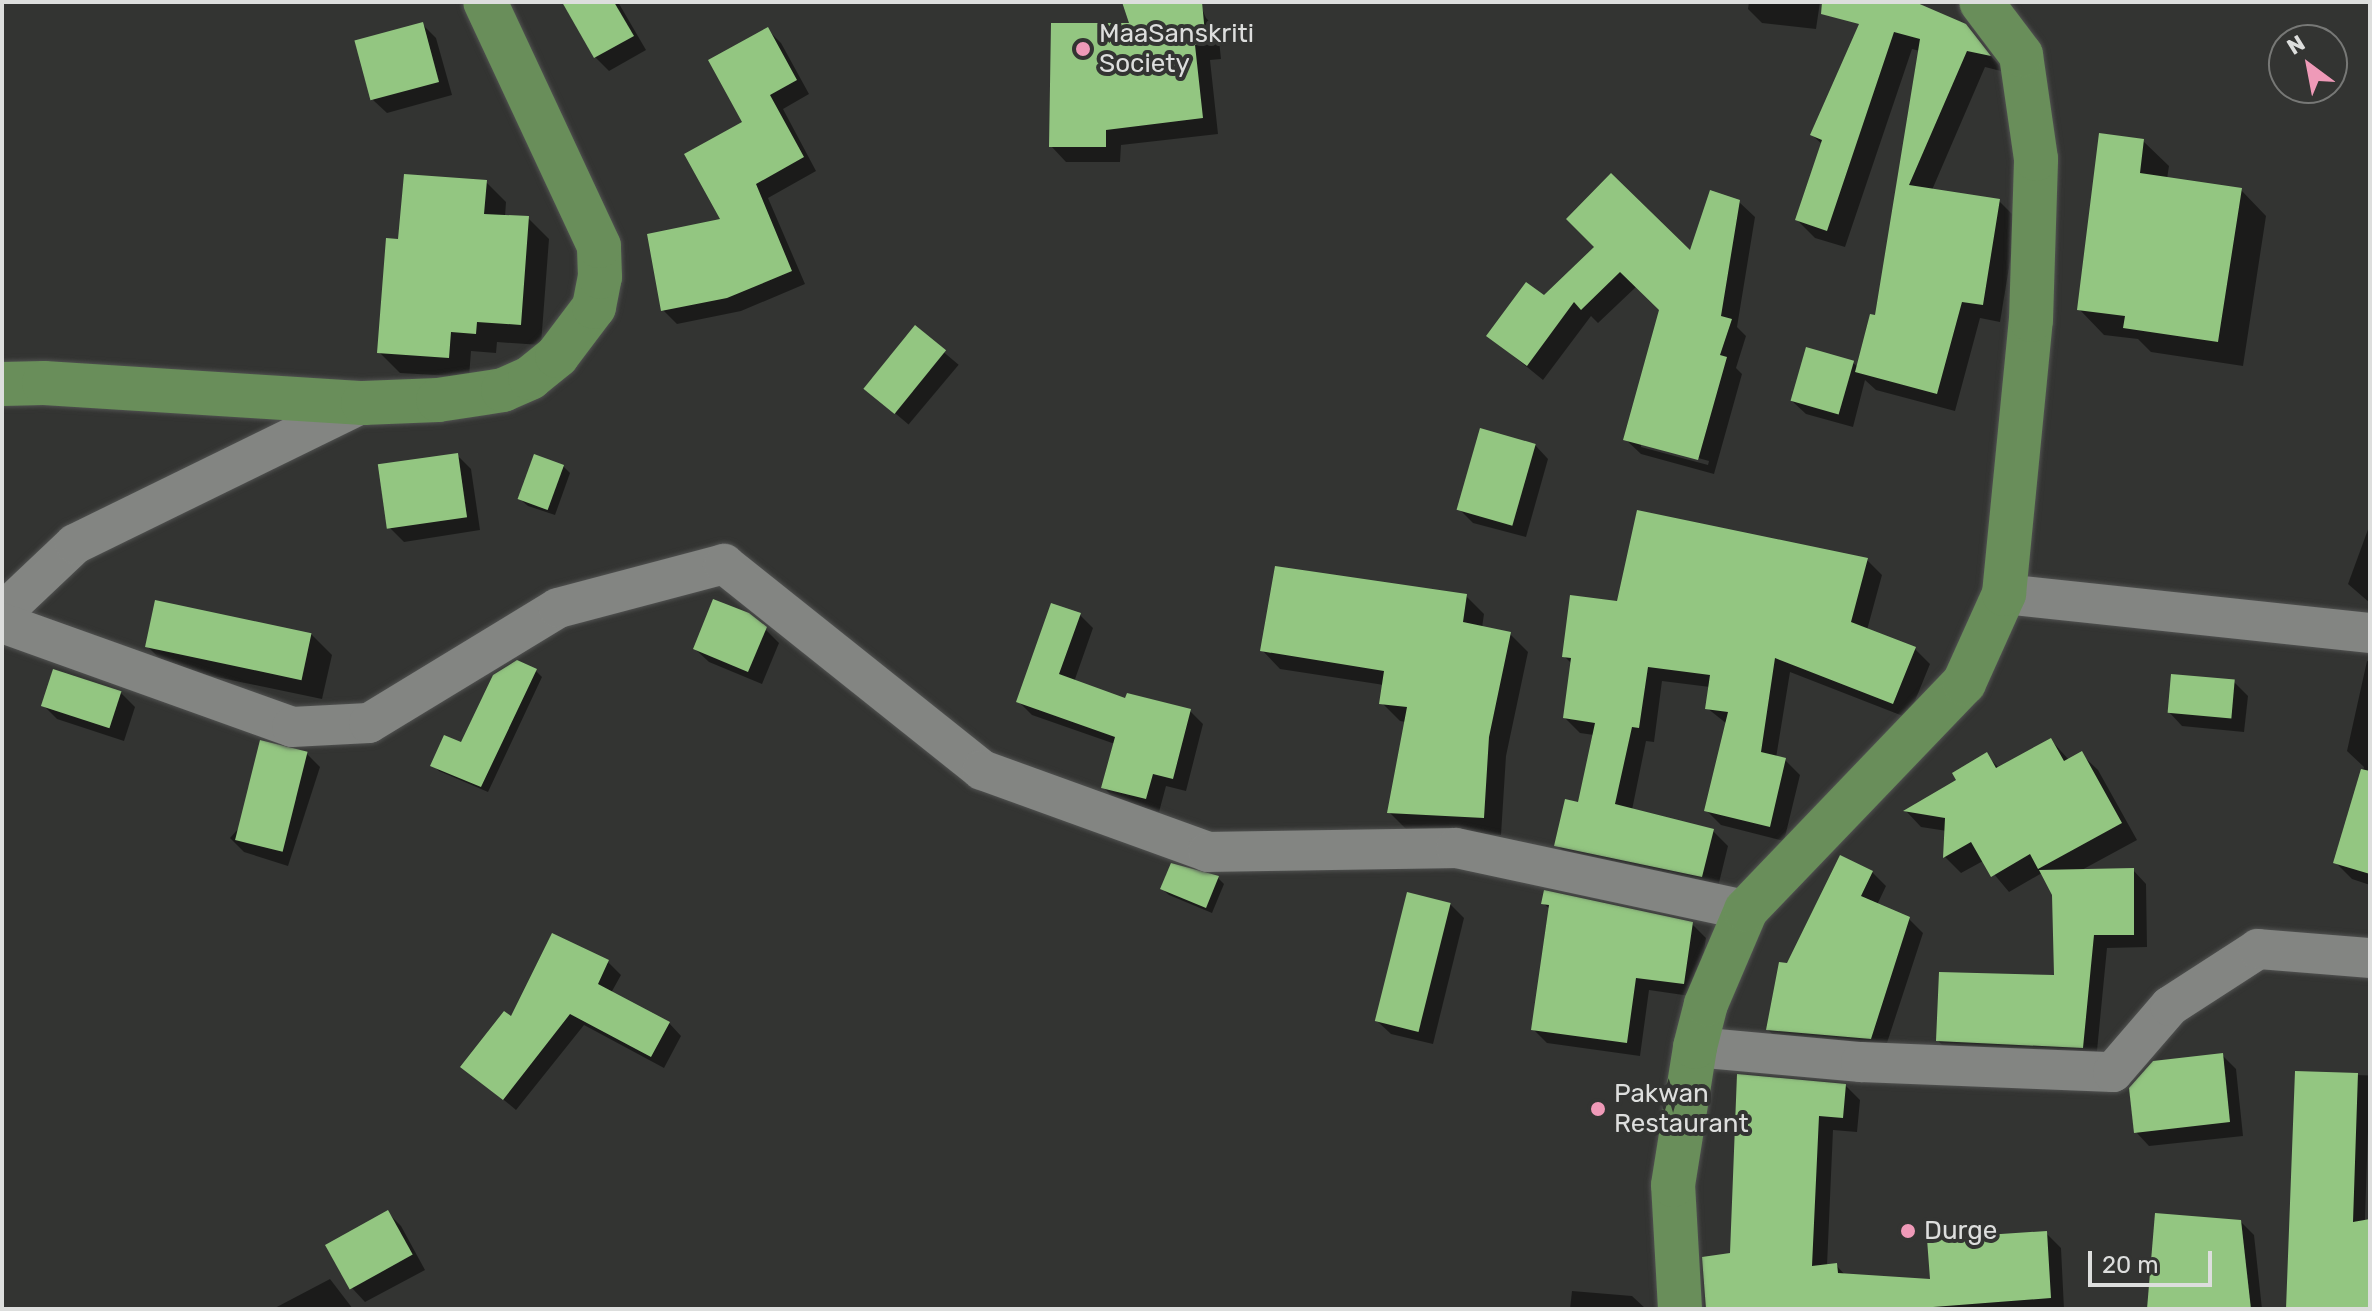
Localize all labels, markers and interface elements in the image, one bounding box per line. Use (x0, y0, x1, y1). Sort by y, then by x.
place label: MaaSanskriti Society (1099, 18, 1254, 80)
north arrow (2268, 24, 2348, 104)
text: N (2282, 29, 2310, 61)
marker: MaaSanskriti Society (1074, 40, 1092, 58)
place label: Pakwan Restaurant (1614, 1078, 1749, 1140)
marker: Pakwan Restaurant (1589, 1100, 1607, 1118)
place label: Durge (1924, 1215, 1997, 1247)
marker: Durge (1899, 1222, 1917, 1240)
scale bar (2092, 1235, 2216, 1285)
text: 20 m (2102, 1251, 2159, 1279)

